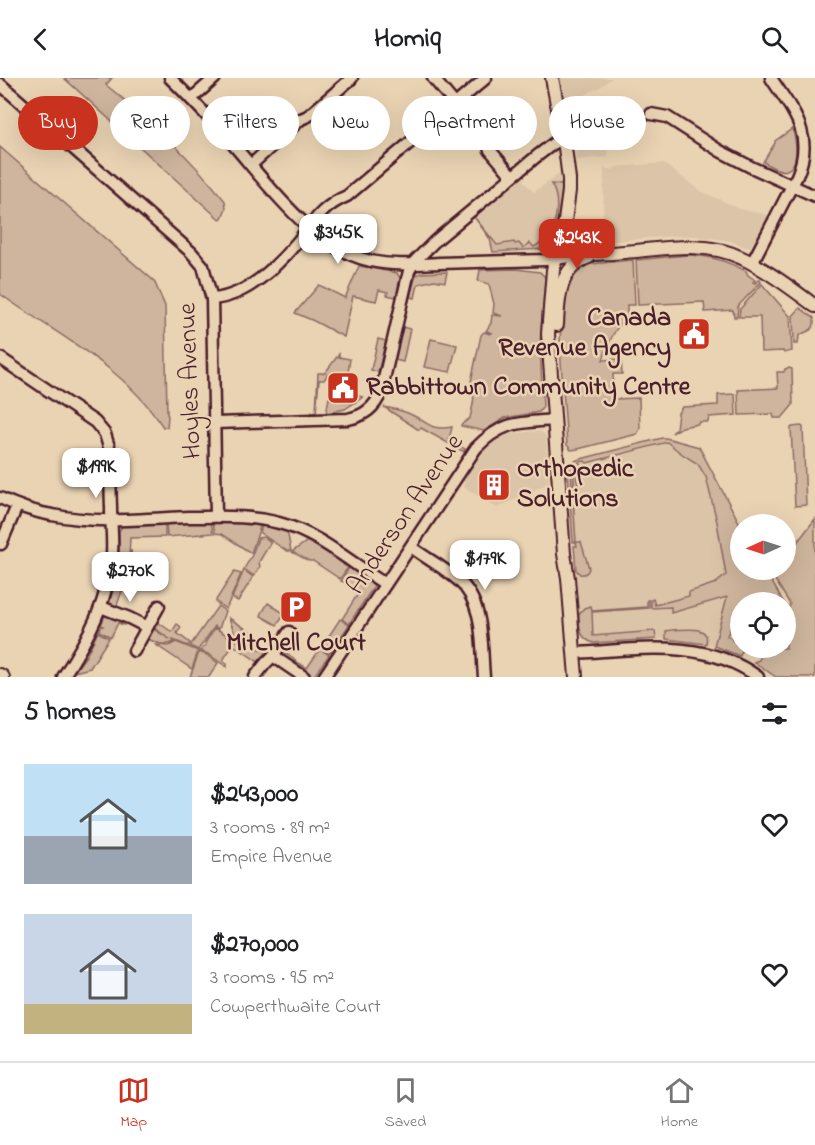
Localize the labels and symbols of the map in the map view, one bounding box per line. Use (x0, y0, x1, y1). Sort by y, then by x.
pin: $345K (296, 214, 380, 265)
pin: $243K (535, 219, 619, 270)
place label: Canada Revenue Agency (499, 300, 671, 369)
street label: Hoyles Avenue (169, 302, 213, 460)
public building icon: Canada Revenue Agency (676, 316, 712, 352)
place label: Rabbittown Community Centre (366, 369, 692, 407)
public building icon: Rabbittown Community Centre (325, 370, 361, 406)
street label: Anderson Avenue (338, 427, 474, 603)
pin: $199K (54, 448, 138, 499)
place label: Orthopedic Solutions (517, 451, 635, 519)
building icon: Orthopedic Solutions (476, 467, 512, 503)
north arrow (730, 514, 796, 580)
pin: $179K (443, 540, 527, 591)
pin: $270K (88, 552, 172, 603)
parking icon: Mitchell Court (278, 589, 314, 625)
place label: Mitchell Court (226, 625, 366, 663)

